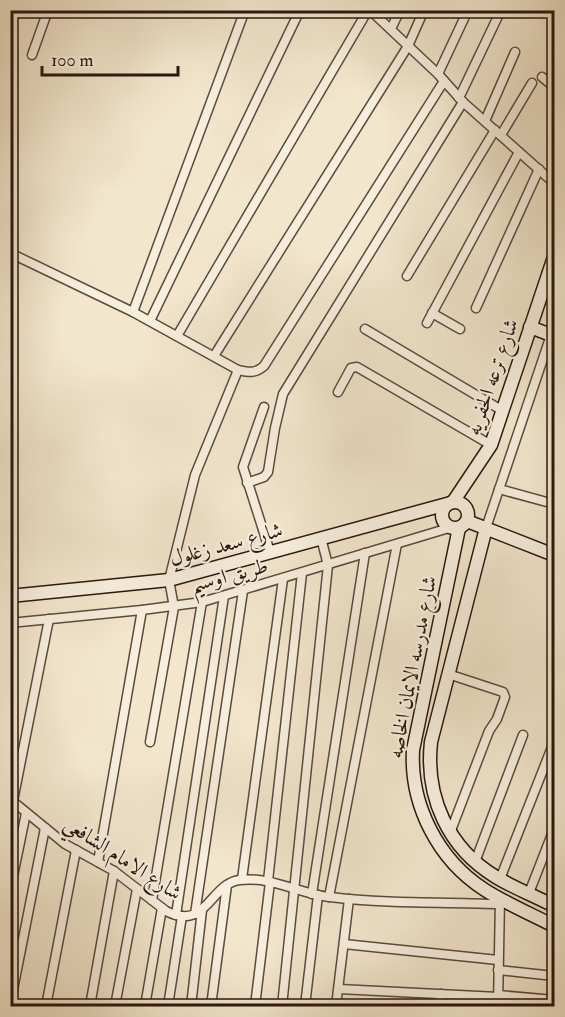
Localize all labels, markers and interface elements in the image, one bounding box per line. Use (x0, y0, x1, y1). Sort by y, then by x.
scale bar (42, 39, 178, 77)
text: 100 m (51, 49, 94, 72)
street label: شارع ترعه الحفريه (460, 315, 529, 440)
street label: شارع سعد زغلول (167, 516, 287, 576)
street label: طريق اوسيم (187, 552, 273, 606)
street label: شارع مدرسه الايمان الخاصه (382, 574, 447, 761)
street label: شارع الامام الشافعي (56, 810, 187, 911)

